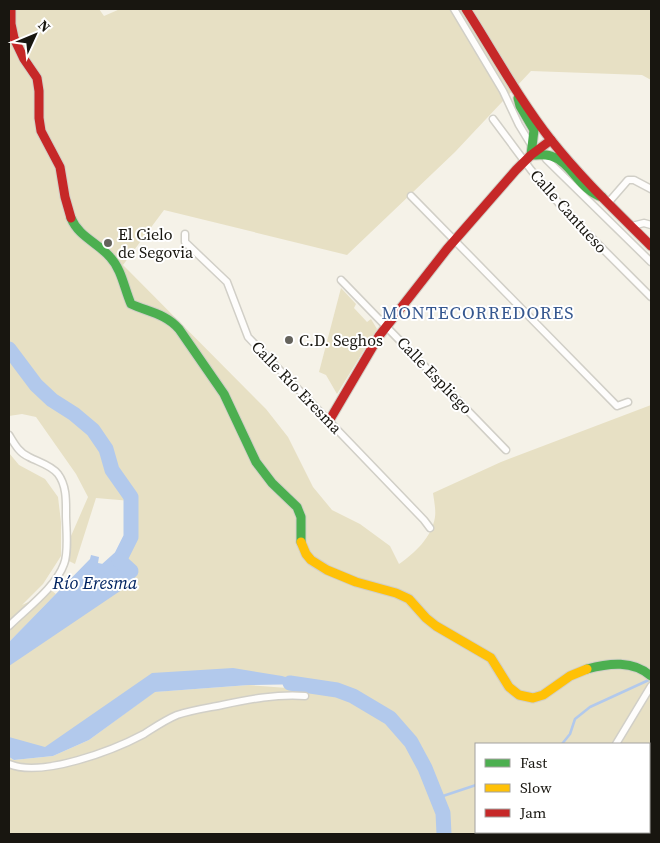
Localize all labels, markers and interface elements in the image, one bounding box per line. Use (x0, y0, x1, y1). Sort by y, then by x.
north arrow (10, 10, 60, 60)
text: N (34, 15, 55, 37)
street label: Calle Cantueso (525, 164, 613, 258)
place label: El Cielo de Segovia (118, 223, 194, 263)
marker: El Cielo de Segovia (102, 237, 114, 249)
district label: MONTECORREDORES (381, 300, 575, 325)
place label: C.D. Seghos (299, 329, 383, 351)
street label: Calle Espliego (392, 331, 478, 419)
marker: C.D. Seghos (283, 334, 295, 346)
street label: Calle Río Eresma (247, 336, 348, 439)
water label: Río Eresma (52, 570, 138, 595)
legend (475, 743, 650, 833)
text: Fast (520, 752, 547, 773)
text: Slow (520, 777, 552, 798)
text: Jam (519, 802, 547, 823)

